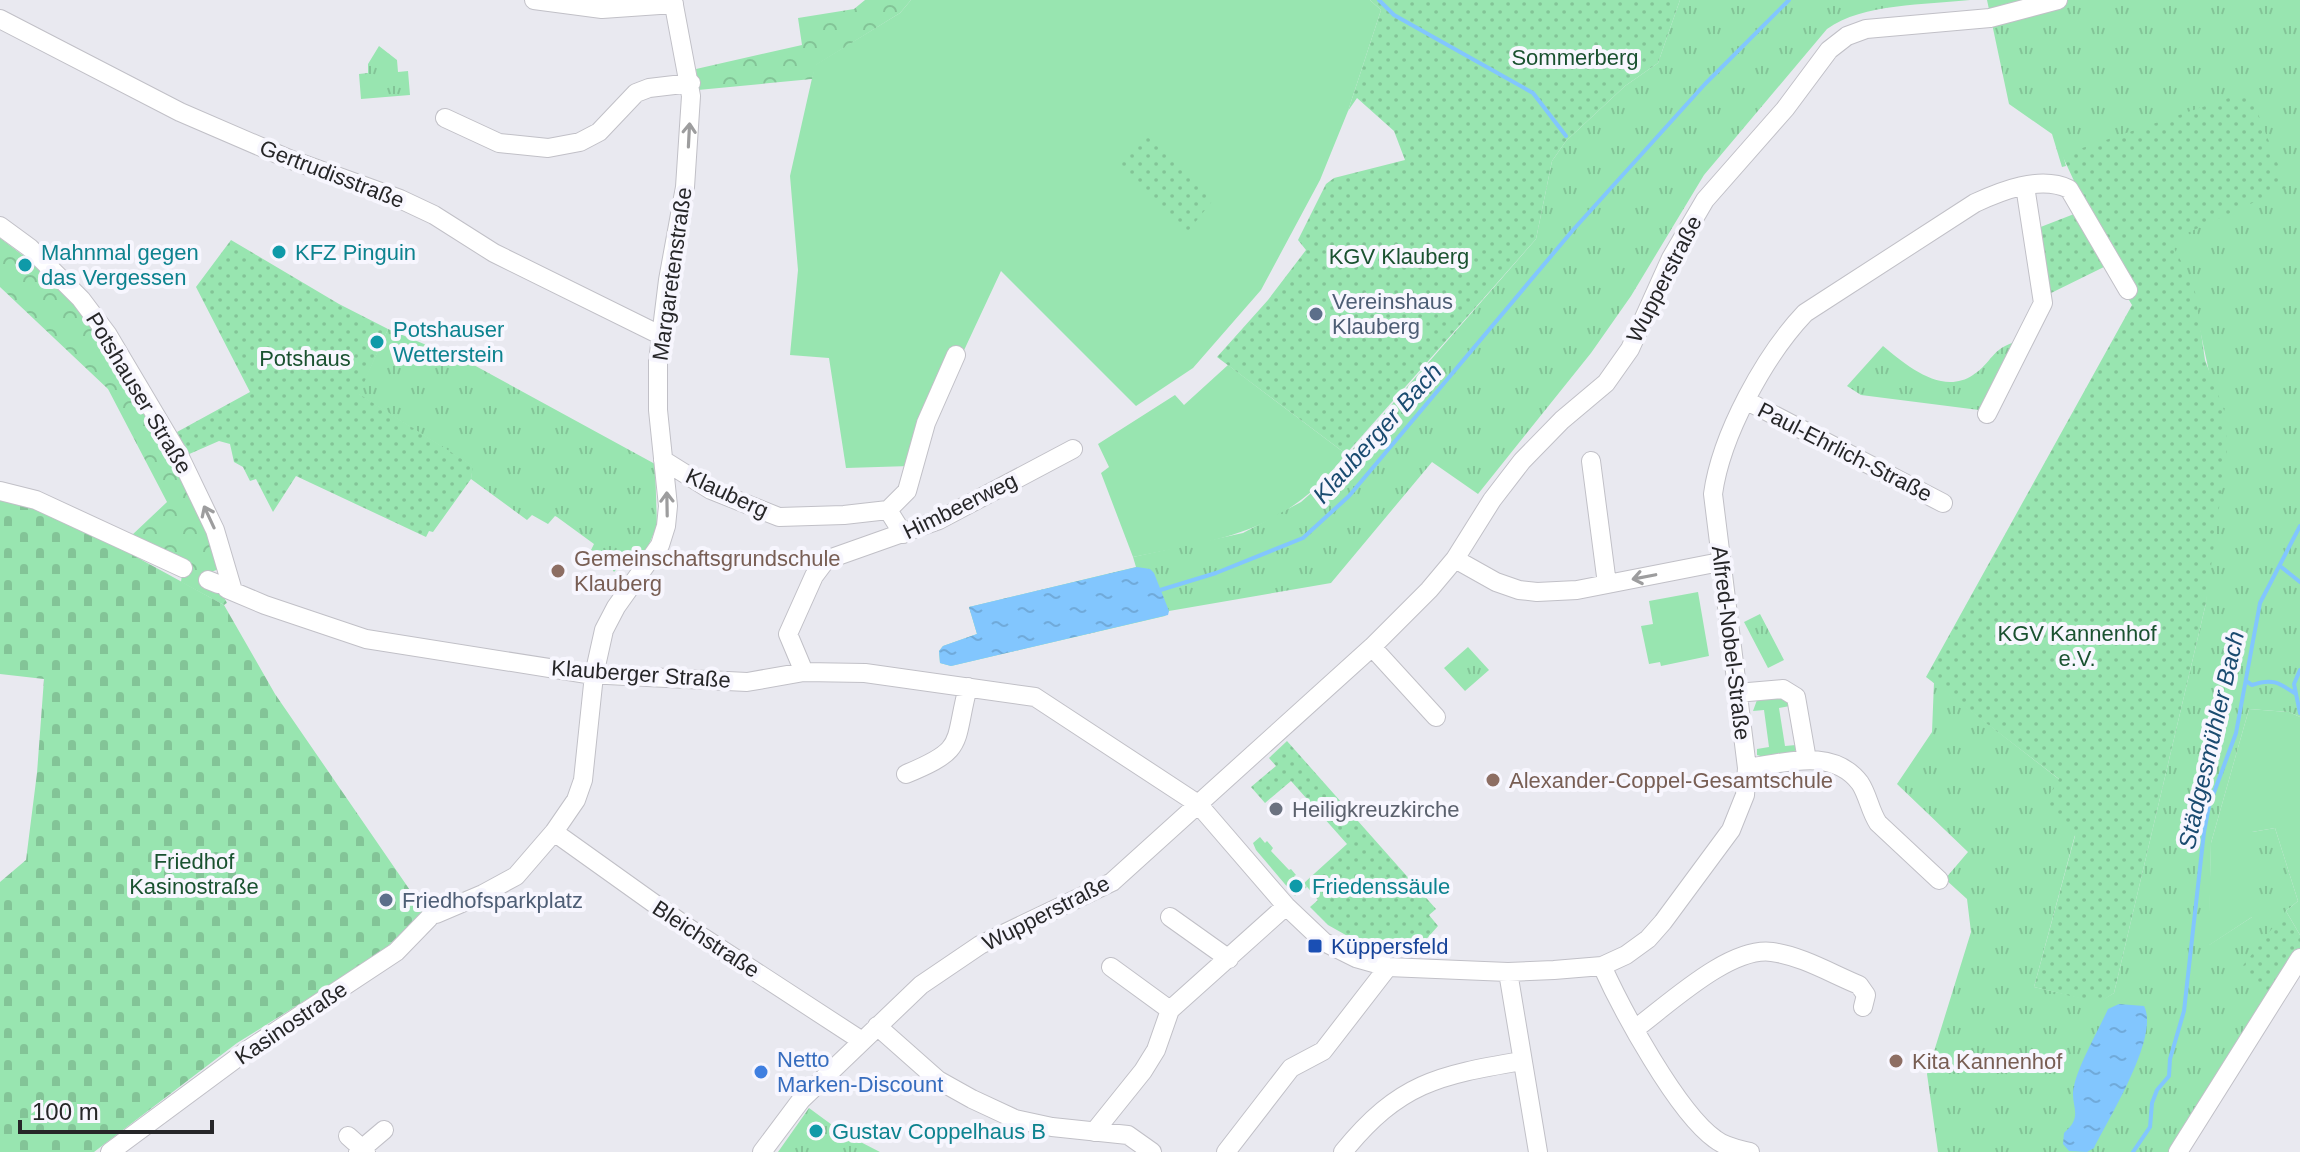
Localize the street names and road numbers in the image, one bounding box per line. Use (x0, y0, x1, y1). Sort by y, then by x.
street label: Gertrudisstraße (256, 135, 408, 213)
street label: Margaretenstraße (647, 186, 697, 362)
street label: Wupperstraße (1621, 211, 1707, 347)
street label: Potshauser Straße (81, 308, 197, 478)
street label: Paul-Ehrlich-Straße (1754, 397, 1936, 507)
street label: Klauberg (682, 463, 772, 523)
street label: Himbeerweg (899, 468, 1021, 544)
street label: Alfred-Nobel-Straße (1707, 544, 1755, 742)
street label: Klauberger Straße (550, 655, 732, 693)
street label: Wupperstraße (978, 870, 1114, 956)
street label: Bleichstraße (648, 895, 764, 983)
street label: Kasinostraße (230, 976, 352, 1070)

